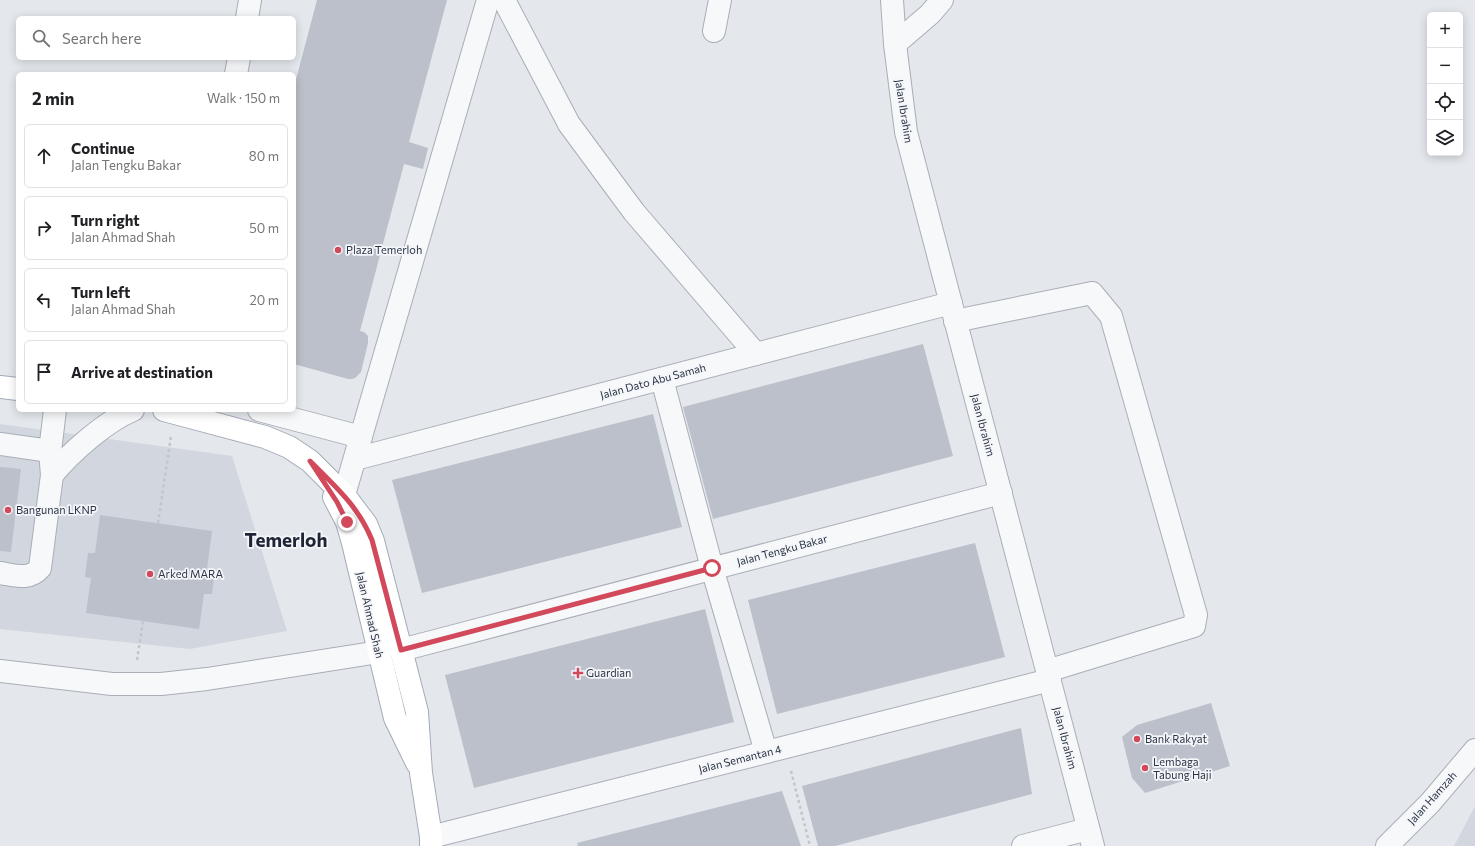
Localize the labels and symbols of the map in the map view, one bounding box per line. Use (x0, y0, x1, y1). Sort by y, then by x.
street label: Jalan Ibrahim (892, 78, 916, 144)
place label: Plaza Temerloh (346, 243, 422, 256)
marker: Plaza Temerloh (333, 245, 343, 255)
street label: Jalan Dato Abu Samah (599, 360, 707, 402)
street label: Jalan Ibrahim (968, 392, 998, 458)
place label: Bangunan LKNP (16, 503, 97, 516)
marker: Bangunan LKNP (3, 505, 13, 515)
route end (338, 513, 356, 531)
district label: Temerloh (245, 528, 327, 551)
street label: Jalan Tengku Bakar (735, 531, 829, 569)
route start (703, 559, 721, 577)
place label: Arked MARA (158, 567, 223, 580)
marker: Arked MARA (145, 569, 155, 579)
street label: Jalan Ahmad Shah (353, 570, 387, 660)
place label: Guardian (586, 666, 631, 679)
marker: Guardian (573, 668, 583, 678)
street label: Jalan Ibrahim (1050, 705, 1080, 771)
place label: Bank Rakyat (1145, 732, 1208, 745)
marker: Bank Rakyat (1132, 734, 1142, 744)
street label: Jalan Semantan 4 (697, 742, 783, 776)
place label: Lembaga Tabung Haji (1153, 755, 1212, 781)
marker: Lembaga Tabung Haji (1140, 763, 1150, 773)
street label: Jalan Hamzah (1404, 768, 1460, 828)

